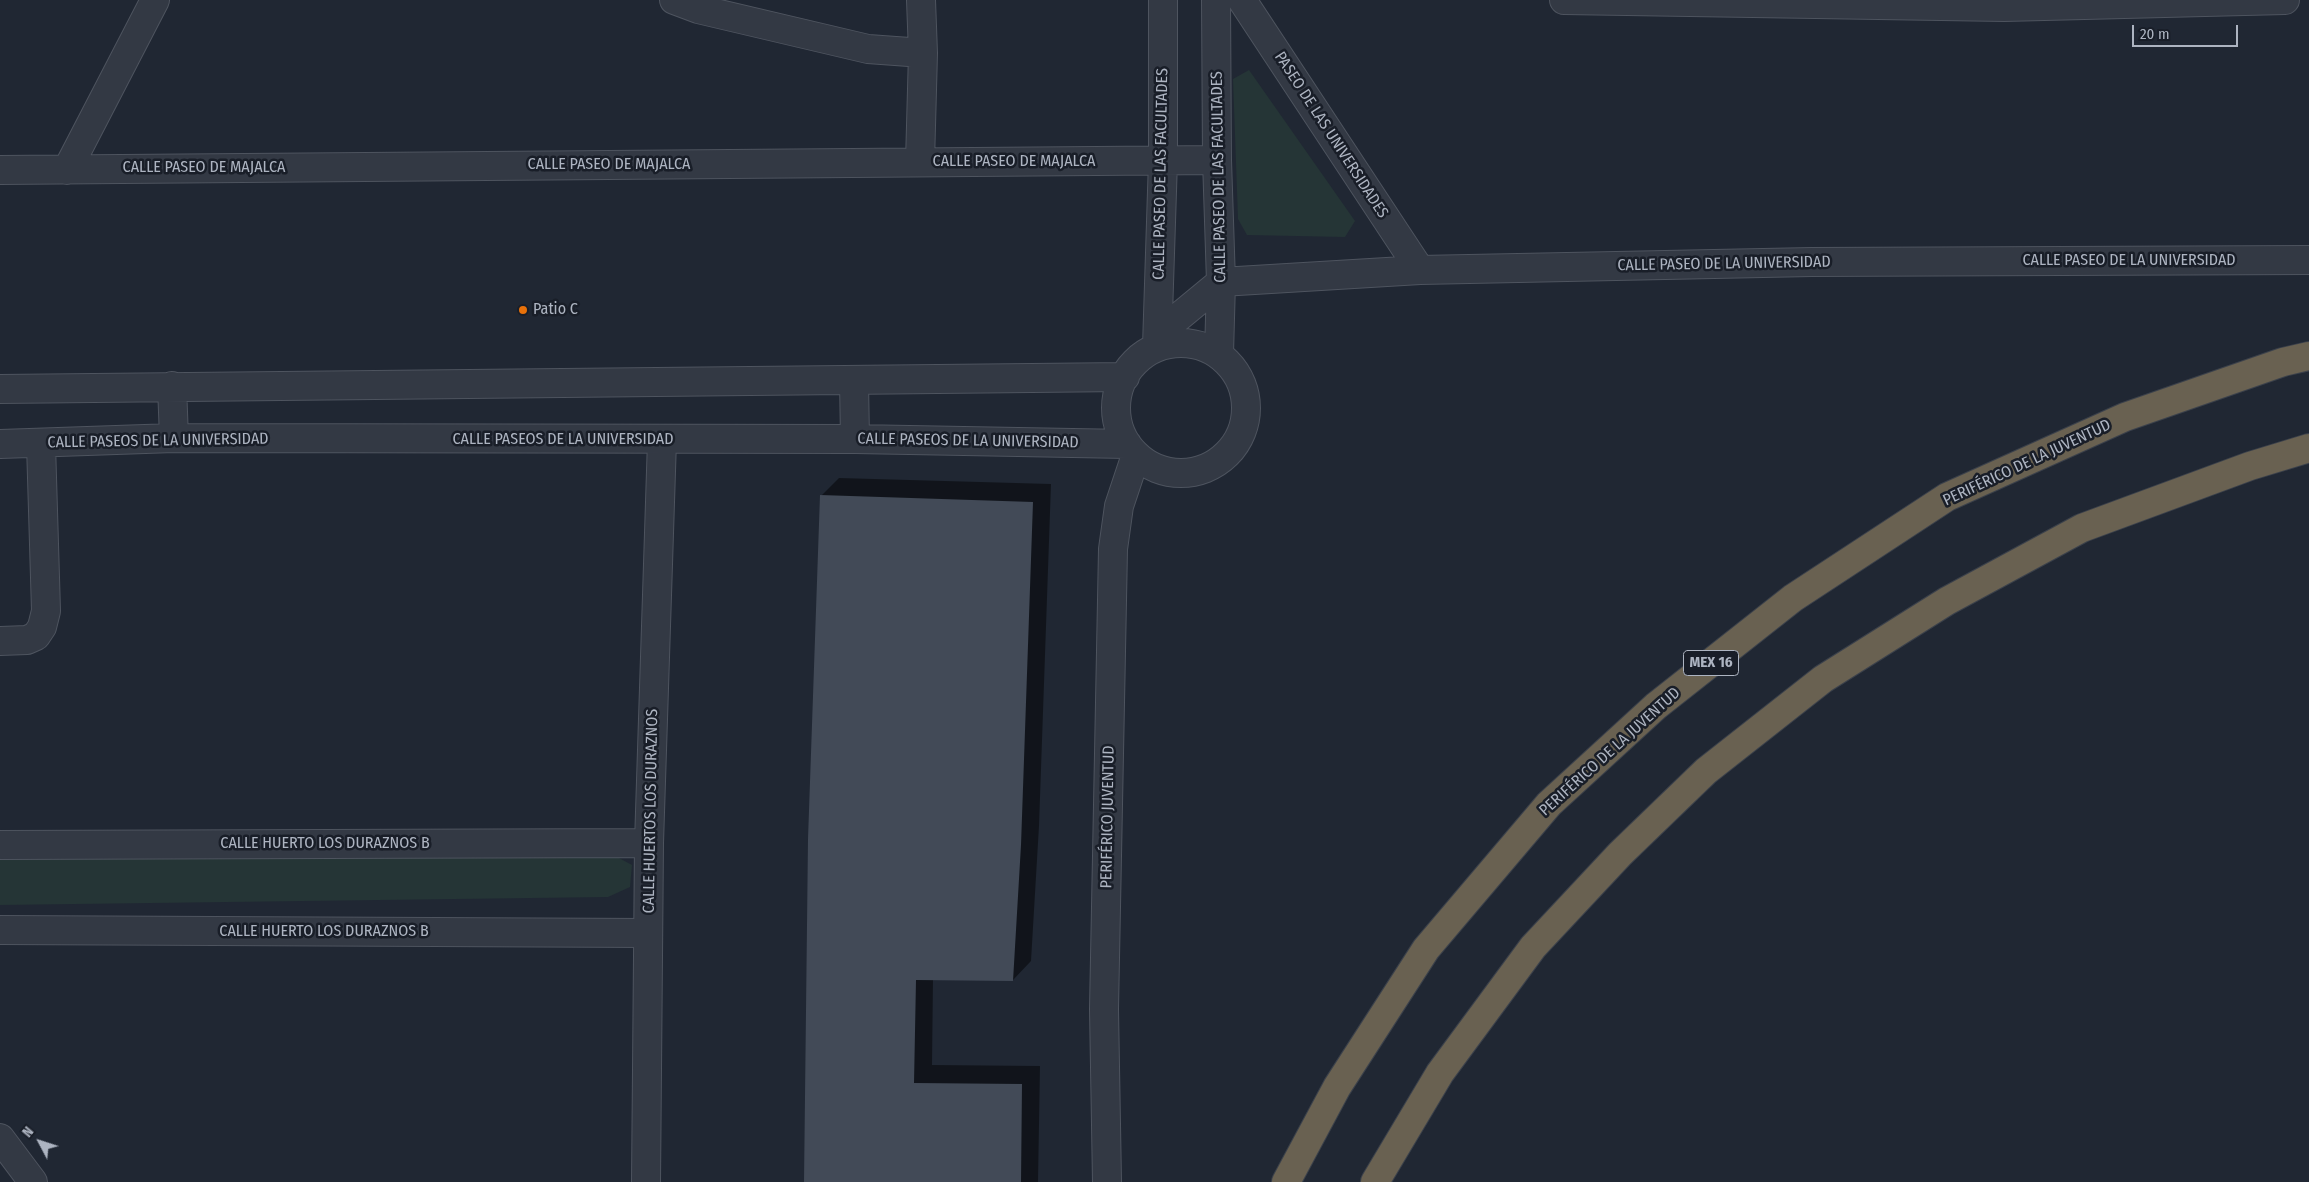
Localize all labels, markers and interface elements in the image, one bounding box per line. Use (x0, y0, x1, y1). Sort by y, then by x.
scale bar (2134, 15, 2240, 47)
text: 20 m (2140, 25, 2170, 43)
street label: PASEO DE LAS UNIVERSIDADES (1270, 48, 1392, 222)
street label: CALLE PASEO DE LAS FACULTADES (1150, 68, 1172, 280)
street label: CALLE PASEO DE LAS FACULTADES (1208, 71, 1230, 283)
street label: CALLE PASEO DE MAJALCA (933, 152, 1095, 172)
street label: CALLE PASEO DE MAJALCA (528, 155, 690, 175)
street label: CALLE PASEO DE MAJALCA (123, 158, 285, 178)
street label: CALLE PASEO DE LA UNIVERSIDAD (2022, 251, 2236, 271)
street label: CALLE PASEO DE LA UNIVERSIDAD (1617, 253, 1831, 275)
place label: Patio C (533, 300, 578, 320)
marker: Patio C (517, 304, 529, 316)
street label: PERIFÉRICO DE LA JUVENTUD (1940, 416, 2114, 510)
street label: CALLE PASEOS DE LA UNIVERSIDAD (47, 429, 269, 453)
street label: CALLE PASEOS DE LA UNIVERSIDAD (857, 429, 1079, 453)
street label: CALLE PASEOS DE LA UNIVERSIDAD (452, 430, 674, 450)
road number: MEX 16 (1684, 650, 1738, 676)
street label: PERIFÉRICO DE LA JUVENTUD (1536, 684, 1684, 820)
street label: CALLE HUERTOS LOS DURAZNOS (640, 708, 662, 914)
street label: PERIFÉRICO JUVENTUD (1097, 745, 1119, 889)
street label: CALLE HUERTO LOS DURAZNOS B (220, 834, 430, 854)
street label: CALLE HUERTO LOS DURAZNOS B (219, 922, 429, 942)
north arrow (15, 1117, 65, 1167)
text: N (19, 1123, 37, 1141)

